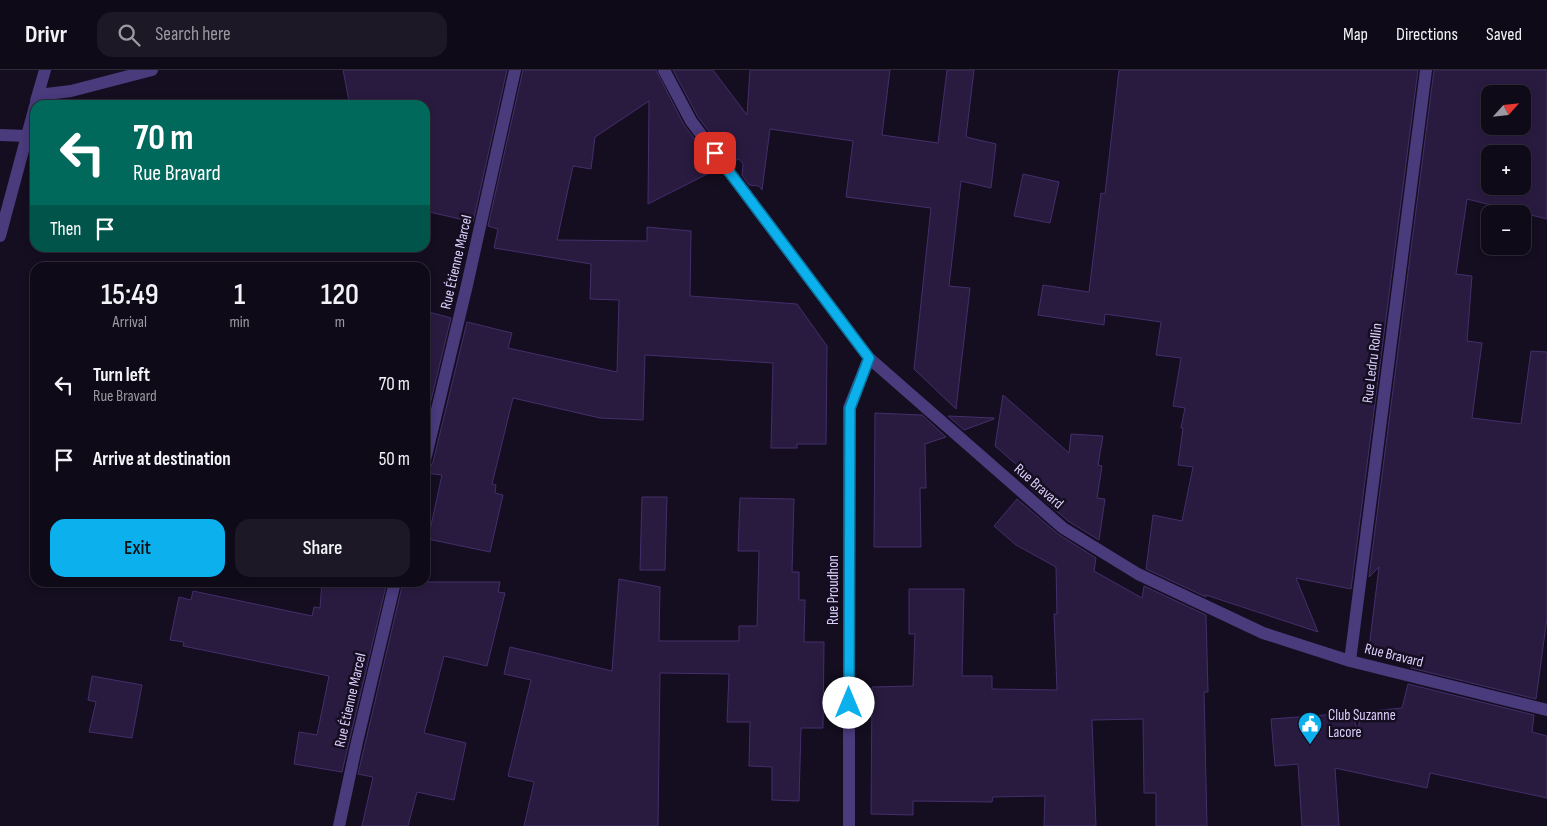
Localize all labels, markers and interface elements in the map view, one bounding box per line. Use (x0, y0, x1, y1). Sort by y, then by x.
search box (97, 12, 447, 57)
text: Drivr (25, 20, 67, 49)
icon: search (115, 21, 143, 49)
text: Search here (155, 23, 231, 46)
text: Map (1343, 24, 1368, 45)
text: Directions (1396, 24, 1458, 45)
text: Saved (1486, 24, 1522, 45)
north arrow (1481, 85, 1531, 135)
map controls (1481, 85, 1531, 255)
text: 70 m (133, 117, 193, 160)
icon: left (50, 120, 115, 185)
pin (694, 132, 736, 174)
icon: arrive (701, 139, 729, 167)
button: + (1481, 145, 1531, 195)
text: Rue Bravard (133, 160, 221, 187)
button: − (1481, 205, 1531, 255)
street label: Rue Étienne Marcel (436, 213, 477, 311)
icon: arrive (91, 215, 119, 243)
text: Then (50, 218, 81, 241)
text: 15:49 (101, 277, 159, 313)
text: 1 (234, 277, 245, 313)
text: 120 (321, 277, 359, 313)
text: Arrival (113, 313, 147, 332)
text: min (230, 313, 250, 332)
text: m (335, 313, 345, 332)
street label: Rue Ledru Rollin (1358, 322, 1387, 404)
text: Turn left (93, 364, 150, 387)
icon: left (50, 371, 78, 399)
text: 70 m (379, 373, 410, 396)
text: Rue Bravard (93, 387, 157, 406)
icon: arrive (50, 446, 78, 474)
text: Arrive at destination (93, 448, 231, 471)
text: 50 m (379, 448, 410, 471)
street label: Rue Bravard (1010, 460, 1067, 513)
button: Exit (50, 519, 225, 577)
button: Share (235, 519, 410, 577)
street label: Rue Proudhon (824, 555, 843, 625)
street label: Rue Bravard (1363, 639, 1425, 672)
street label: Rue Étienne Marcel (330, 651, 371, 749)
position arrow (822, 676, 874, 728)
place label: Club Suzanne Lacore (1328, 706, 1396, 742)
public building icon: Club Suzanne Lacore (1297, 711, 1323, 745)

